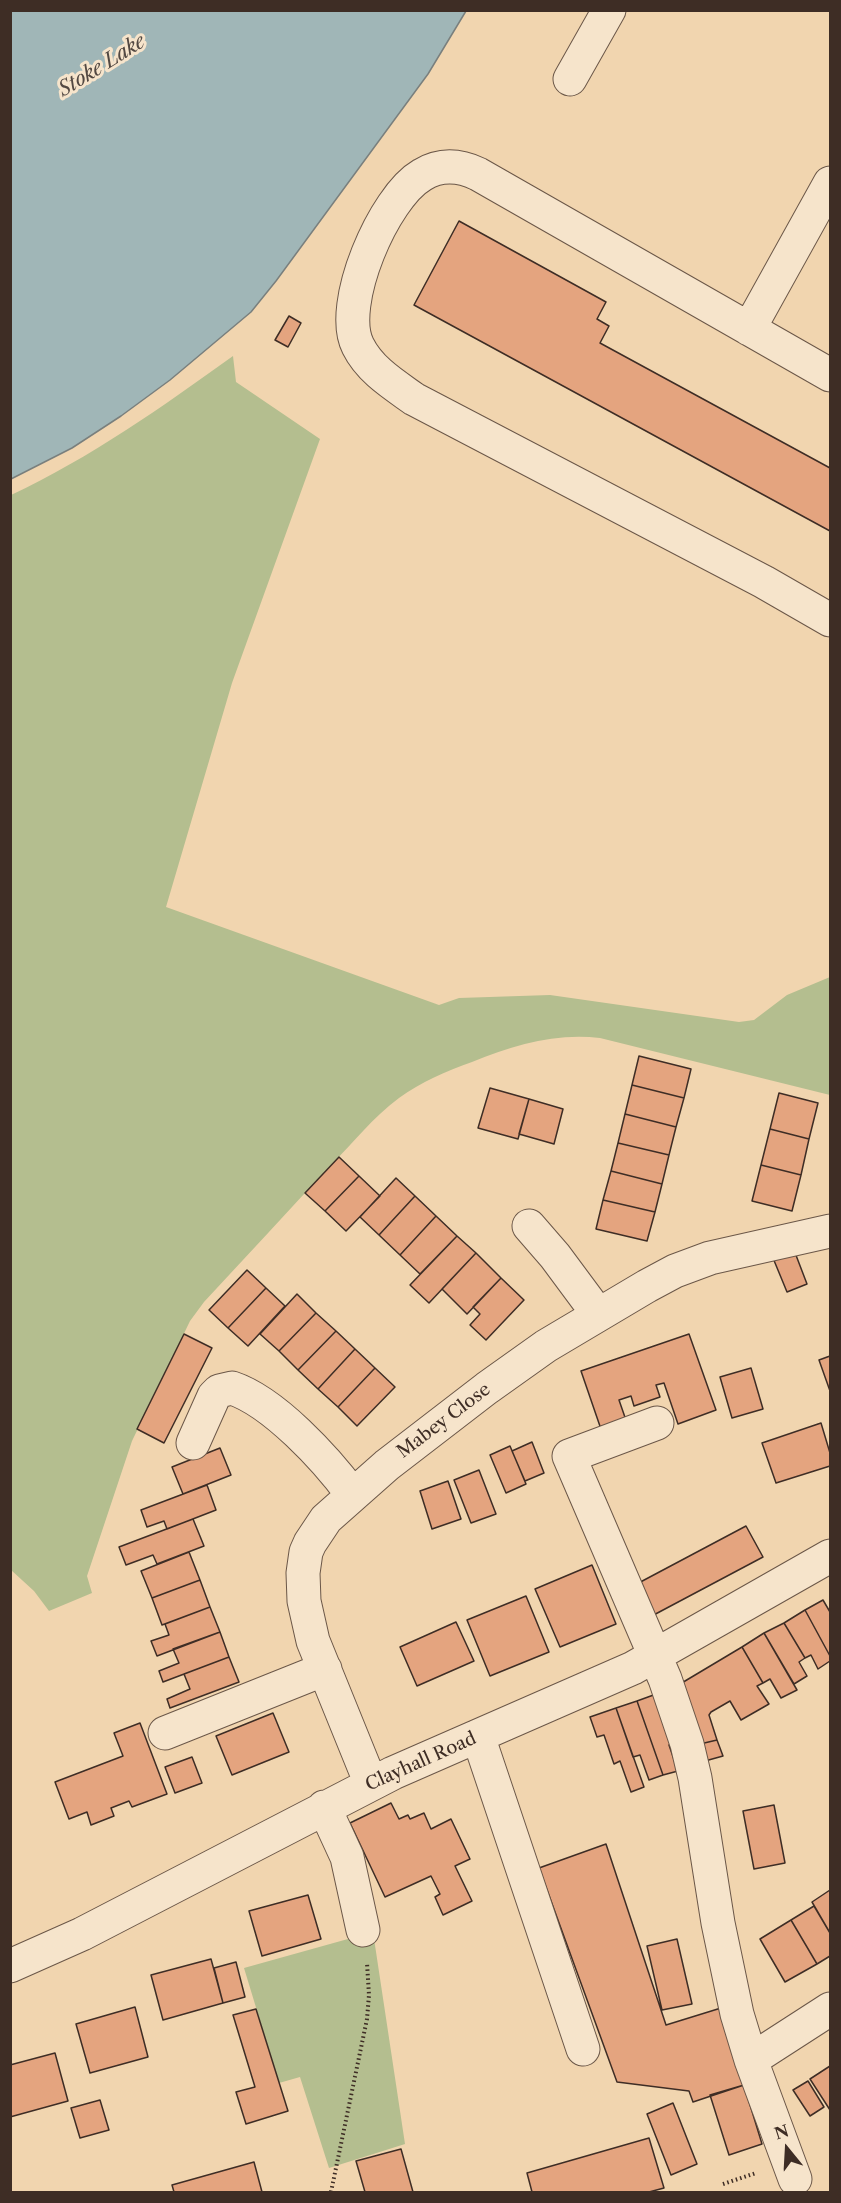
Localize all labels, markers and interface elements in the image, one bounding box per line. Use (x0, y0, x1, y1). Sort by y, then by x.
water label: Stoke Lake (54, 30, 150, 102)
street label: Mabey Close (393, 1379, 495, 1463)
street label: Clayhall Road (362, 1728, 480, 1796)
north arrow (757, 2119, 817, 2179)
text: N (772, 2120, 791, 2144)

